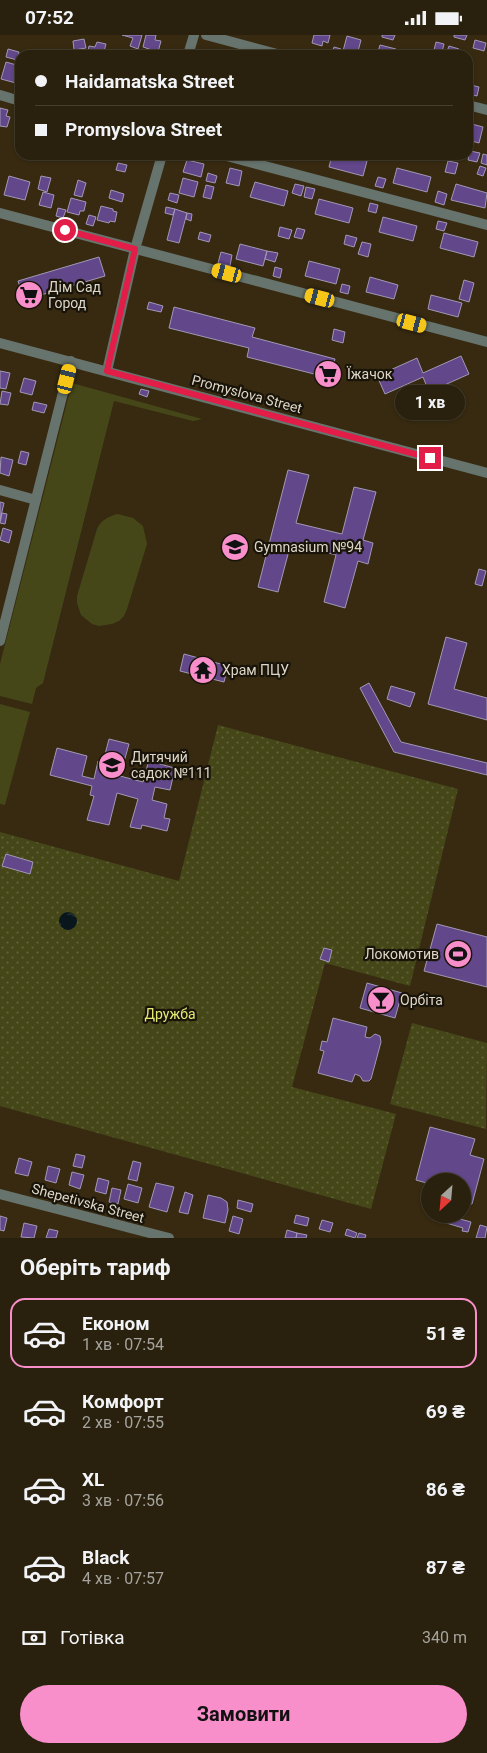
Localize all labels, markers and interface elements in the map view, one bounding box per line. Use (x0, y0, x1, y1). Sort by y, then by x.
text: 07:52 (25, 6, 74, 29)
text: Haidamatska Street (65, 70, 234, 93)
text: Promyslova Street (65, 118, 222, 141)
route start (54, 219, 76, 241)
car (210, 262, 243, 284)
place label: Дім Сад Город (48, 279, 102, 311)
supermarket icon: Дім Сад Город (14, 280, 44, 310)
car (303, 287, 336, 309)
car (395, 312, 428, 334)
supermarket icon: Їжачок (313, 359, 343, 389)
car (56, 363, 77, 395)
place label: Їжачок (346, 366, 393, 382)
street label: Promyslova Street (190, 372, 304, 417)
callout: 1 хв (395, 385, 465, 421)
text: 1 хв (415, 393, 445, 412)
route end (419, 447, 441, 469)
school or university icon: Gymnasium №94 (220, 532, 250, 562)
place label: Gymnasium №94 (254, 539, 362, 555)
temple icon: Храм ПЦУ (188, 655, 218, 685)
place label: Храм ПЦУ (222, 662, 289, 678)
place label: Дитячий садок №111 (131, 749, 211, 781)
school or university icon: Дитячий садок №111 (97, 750, 127, 780)
sports icon: Локомотив (443, 939, 473, 969)
place label: Локомотив (365, 946, 439, 962)
bar icon: Орбіта (366, 985, 396, 1015)
place label: Орбіта (400, 992, 443, 1008)
park label: Дружба (144, 1006, 196, 1022)
north arrow (421, 1173, 471, 1223)
map controls (421, 1173, 471, 1223)
street label: Shepetivska Street (30, 1180, 146, 1226)
text: Оберіть тариф (20, 1255, 171, 1280)
icon: car (22, 1311, 67, 1356)
text: Економ (82, 1312, 150, 1335)
text: 51 ₴ (426, 1322, 465, 1345)
text: 1 хв · 07:54 (82, 1335, 164, 1354)
icon: car (22, 1389, 67, 1434)
text: Комфорт (82, 1390, 164, 1413)
text: 69 ₴ (426, 1400, 465, 1423)
text: 2 хв · 07:55 (82, 1413, 164, 1432)
icon: car (22, 1467, 67, 1512)
text: XL (82, 1468, 104, 1491)
text: 86 ₴ (426, 1478, 465, 1501)
text: 3 хв · 07:56 (82, 1491, 164, 1510)
icon: car (22, 1545, 67, 1590)
text: Black (82, 1546, 129, 1569)
text: 87 ₴ (426, 1556, 465, 1579)
text: 4 хв · 07:57 (82, 1569, 164, 1588)
icon: cash (20, 1624, 48, 1652)
text: Готівка (60, 1626, 125, 1649)
text: 340 m (422, 1628, 467, 1647)
button: Замовити (20, 1685, 467, 1743)

